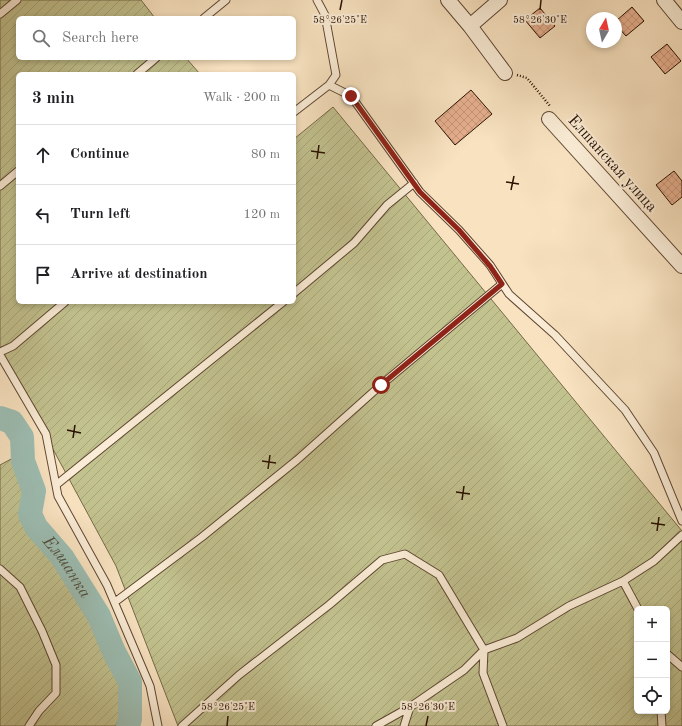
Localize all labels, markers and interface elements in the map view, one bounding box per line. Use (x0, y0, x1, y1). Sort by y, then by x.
north arrow (586, 12, 622, 48)
text: 58°26'25"E (313, 15, 367, 25)
text: 58°26'30"E (513, 15, 567, 25)
search box (16, 16, 296, 60)
icon: search (30, 27, 52, 49)
text: Search here (62, 31, 139, 46)
route end (342, 87, 360, 105)
text: 3 min (32, 90, 75, 107)
text: Walk · 200 m (203, 91, 280, 104)
street label: Елшанская улица (564, 112, 660, 216)
icon: ahead (32, 144, 54, 166)
text: Continue (70, 147, 129, 162)
text: 80 m (251, 148, 280, 161)
icon: left (32, 204, 54, 226)
text: Turn left (70, 207, 130, 222)
text: 120 m (243, 208, 280, 221)
icon: arrive (32, 264, 54, 286)
text: Arrive at destination (70, 267, 208, 282)
route start (372, 376, 390, 394)
water label: Елшанка (39, 532, 94, 601)
map controls (634, 606, 670, 714)
button: + (634, 606, 670, 642)
button: − (634, 642, 670, 678)
button: locate (634, 678, 670, 714)
text: 58°26'25"E (201, 702, 255, 712)
text: 58°26'30"E (401, 702, 455, 712)

